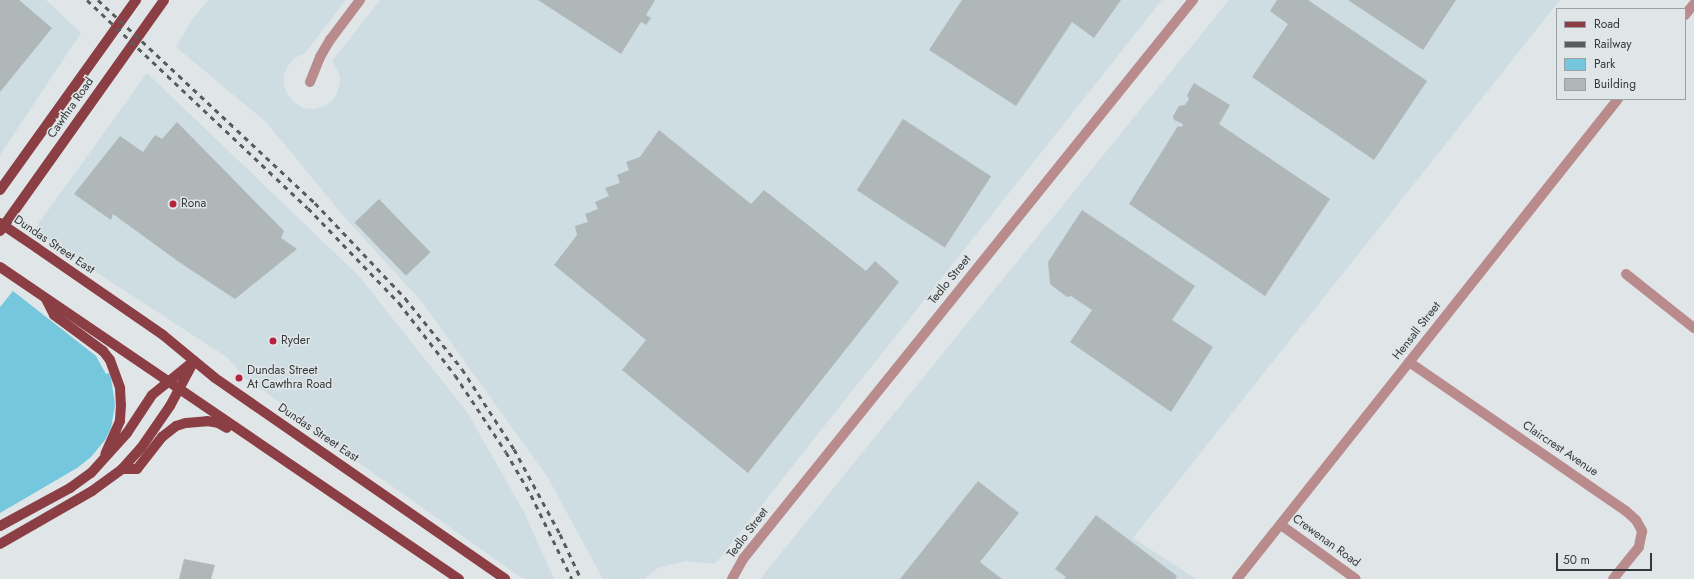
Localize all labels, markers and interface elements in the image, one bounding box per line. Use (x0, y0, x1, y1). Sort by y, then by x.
legend (1556, 8, 1686, 100)
text: Road (1594, 15, 1620, 33)
text: Railway (1594, 35, 1632, 53)
text: Park (1594, 55, 1615, 73)
street label: Cawthra Road (45, 75, 97, 141)
text: Building (1594, 75, 1636, 93)
place label: Rona (181, 197, 206, 211)
marker: Rona (168, 199, 178, 209)
street label: Dundas Street East (11, 213, 97, 277)
street label: Tedlo Street (926, 253, 974, 307)
street label: Hensall Street (1390, 299, 1444, 363)
place label: Ryder (281, 334, 310, 348)
marker: Ryder (268, 336, 278, 346)
place label: Dundas Street At Cawthra Road (247, 364, 332, 392)
marker: Dundas Street At Cawthra Road (234, 373, 244, 383)
street label: Dundas Street East (275, 401, 361, 465)
street label: Claircrest Avenue (1519, 418, 1601, 480)
street label: Tedlo Street (725, 505, 771, 561)
street label: Crewenan Road (1289, 512, 1363, 570)
scale bar (1558, 545, 1654, 571)
text: 50 m (1563, 551, 1590, 569)

